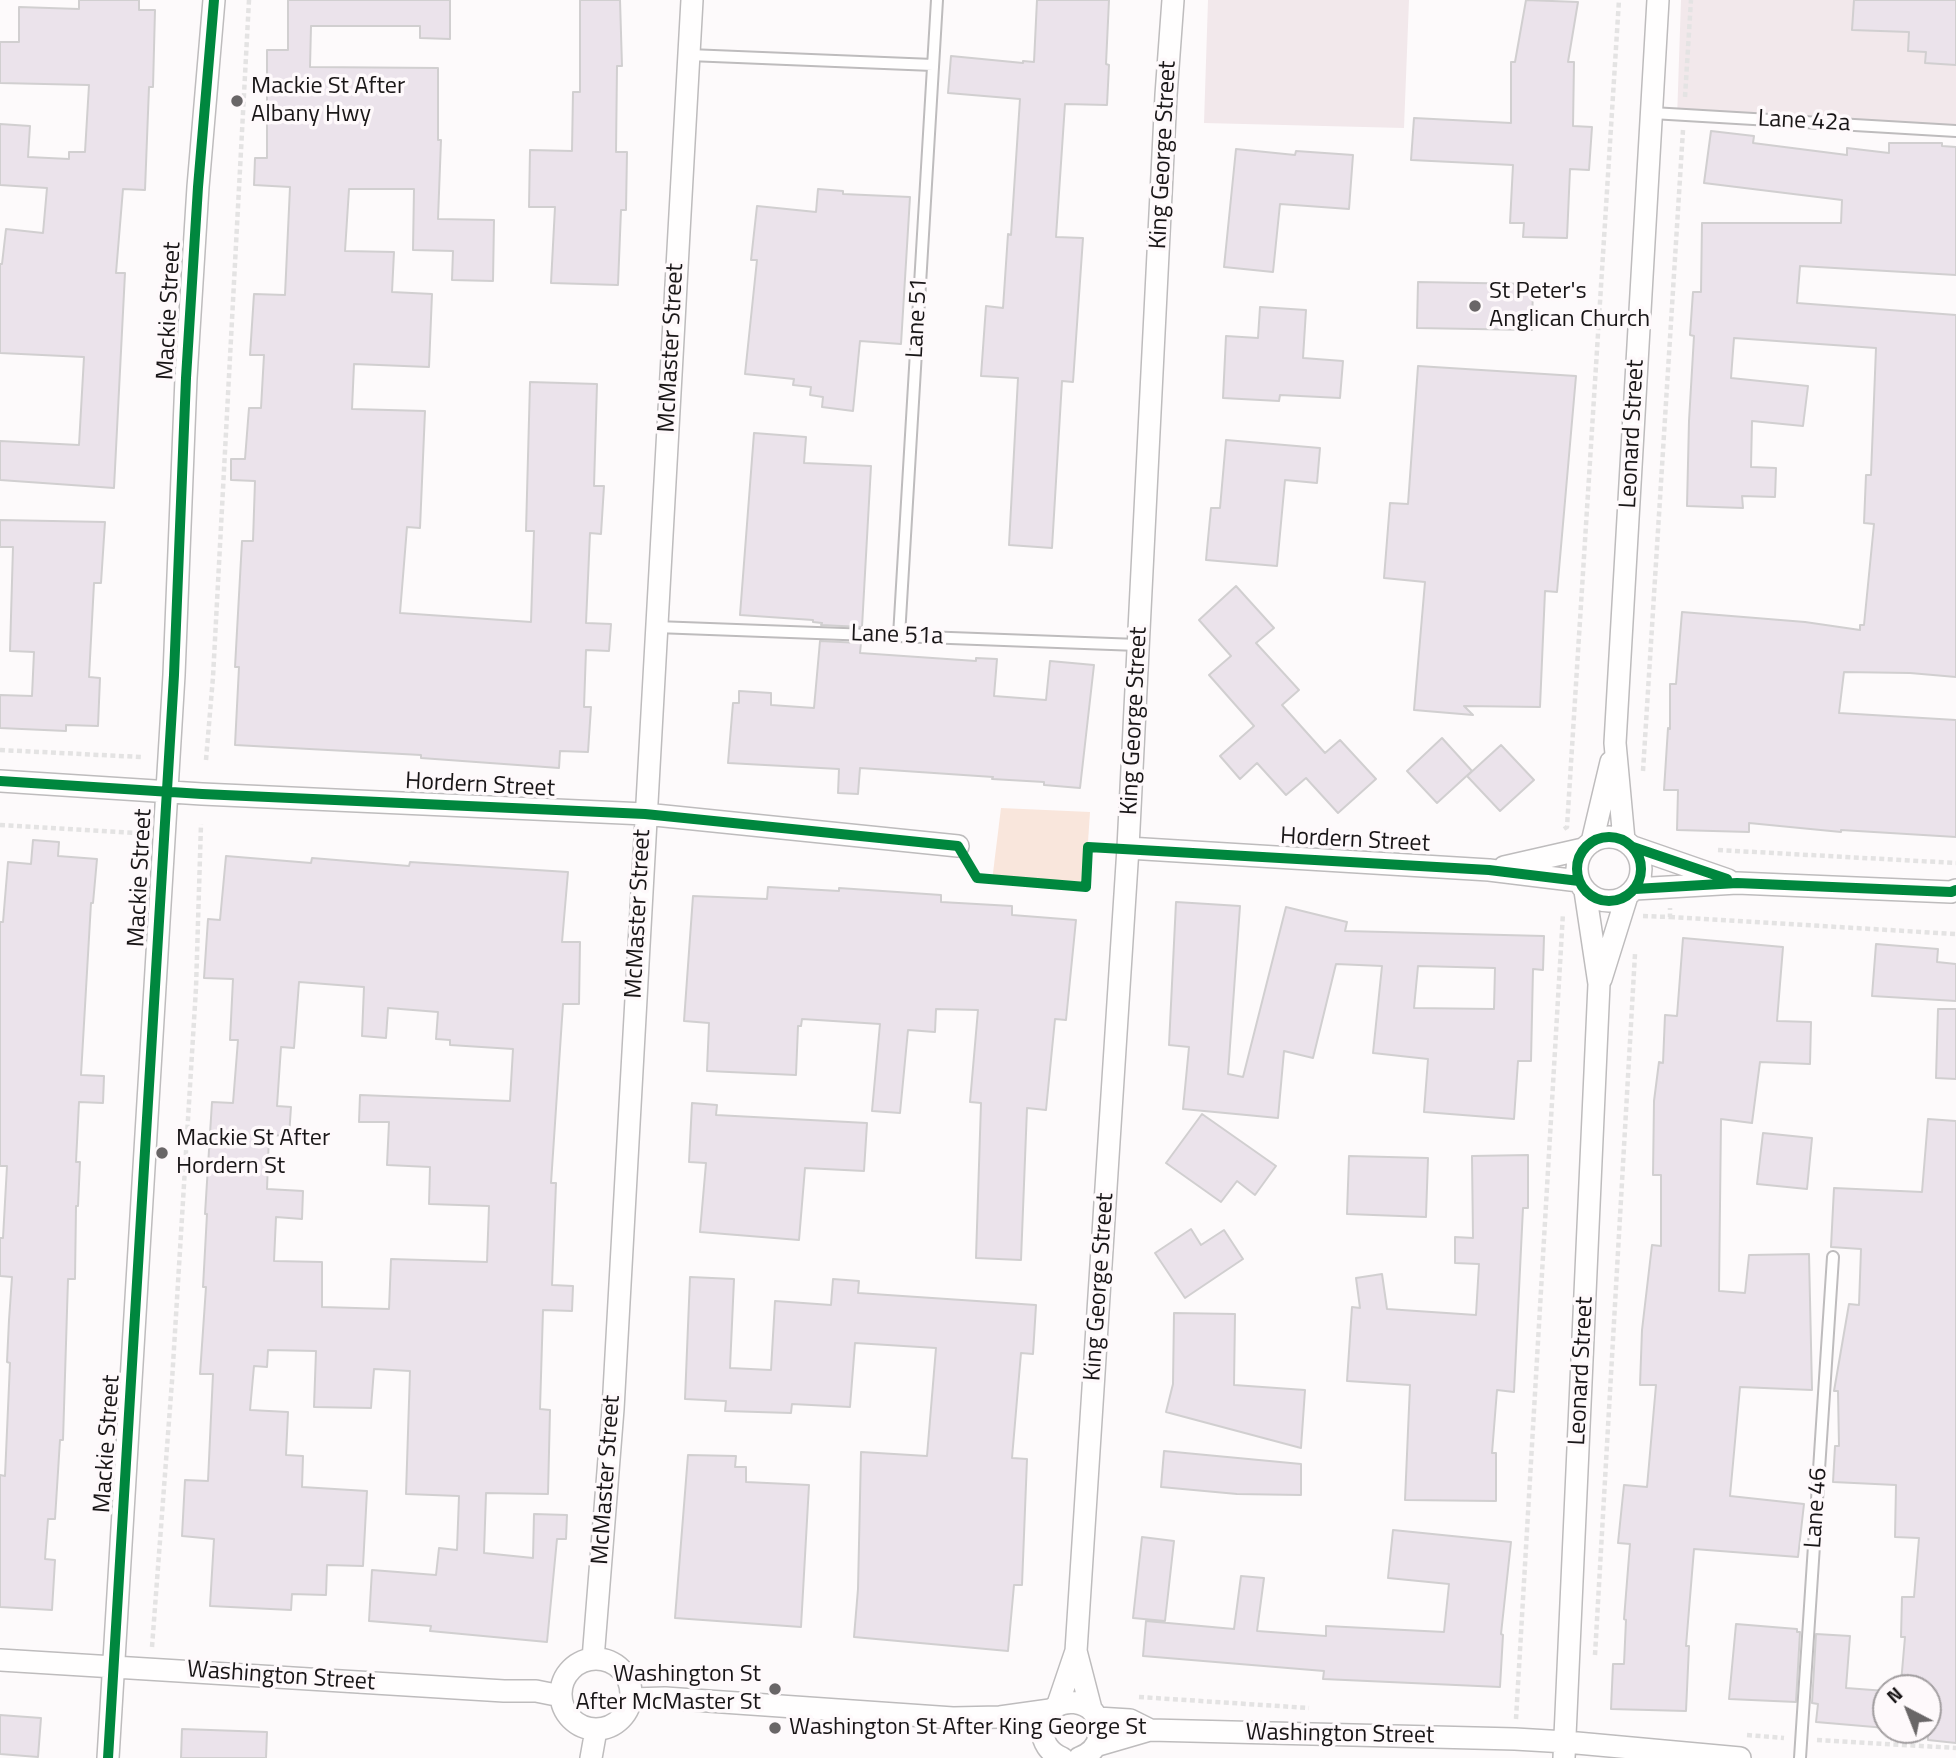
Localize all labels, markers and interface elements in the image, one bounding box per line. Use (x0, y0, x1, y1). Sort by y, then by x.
street label: King George Street (1145, 60, 1183, 250)
place label: Mackie St After Albany Hwy (251, 73, 405, 129)
marker: Mackie St After Albany Hwy (229, 93, 245, 109)
street label: Lane 42a (1757, 105, 1851, 139)
street label: Mackie Street (152, 241, 188, 381)
street label: McMaster Street (653, 262, 691, 434)
street label: Lane 51 (902, 277, 934, 359)
place label: St Peter's Anglican Church (1489, 278, 1650, 334)
marker: St Peter's Anglican Church (1467, 298, 1483, 314)
street label: Leonard Street (1615, 359, 1651, 509)
street label: Lane 51a (850, 620, 944, 652)
street label: King George Street (1116, 626, 1154, 816)
street label: Hordern Street (404, 768, 556, 804)
street label: Mackie Street (123, 808, 159, 948)
street label: Hordern Street (1279, 823, 1431, 859)
street label: McMaster Street (620, 828, 658, 1000)
place label: Mackie St After Hordern St (176, 1125, 330, 1181)
marker: Mackie St After Hordern St (154, 1145, 170, 1161)
street label: King George Street (1079, 1192, 1121, 1382)
street label: Leonard Street (1564, 1296, 1600, 1446)
street label: Mackie Street (89, 1374, 127, 1514)
street label: McMaster Street (587, 1394, 627, 1566)
street label: Lane 46 (1800, 1467, 1834, 1549)
street label: Washington Street (186, 1656, 376, 1698)
place label: Washington St After McMaster St (576, 1661, 761, 1717)
north arrow (1872, 1674, 1942, 1744)
text: N (1879, 1679, 1909, 1710)
marker: Washington St After McMaster St (767, 1681, 783, 1697)
place label: Washington St After King George St (789, 1714, 1147, 1742)
street label: Washington Street (1245, 1719, 1435, 1751)
marker: Washington St After King George St (767, 1720, 783, 1736)

